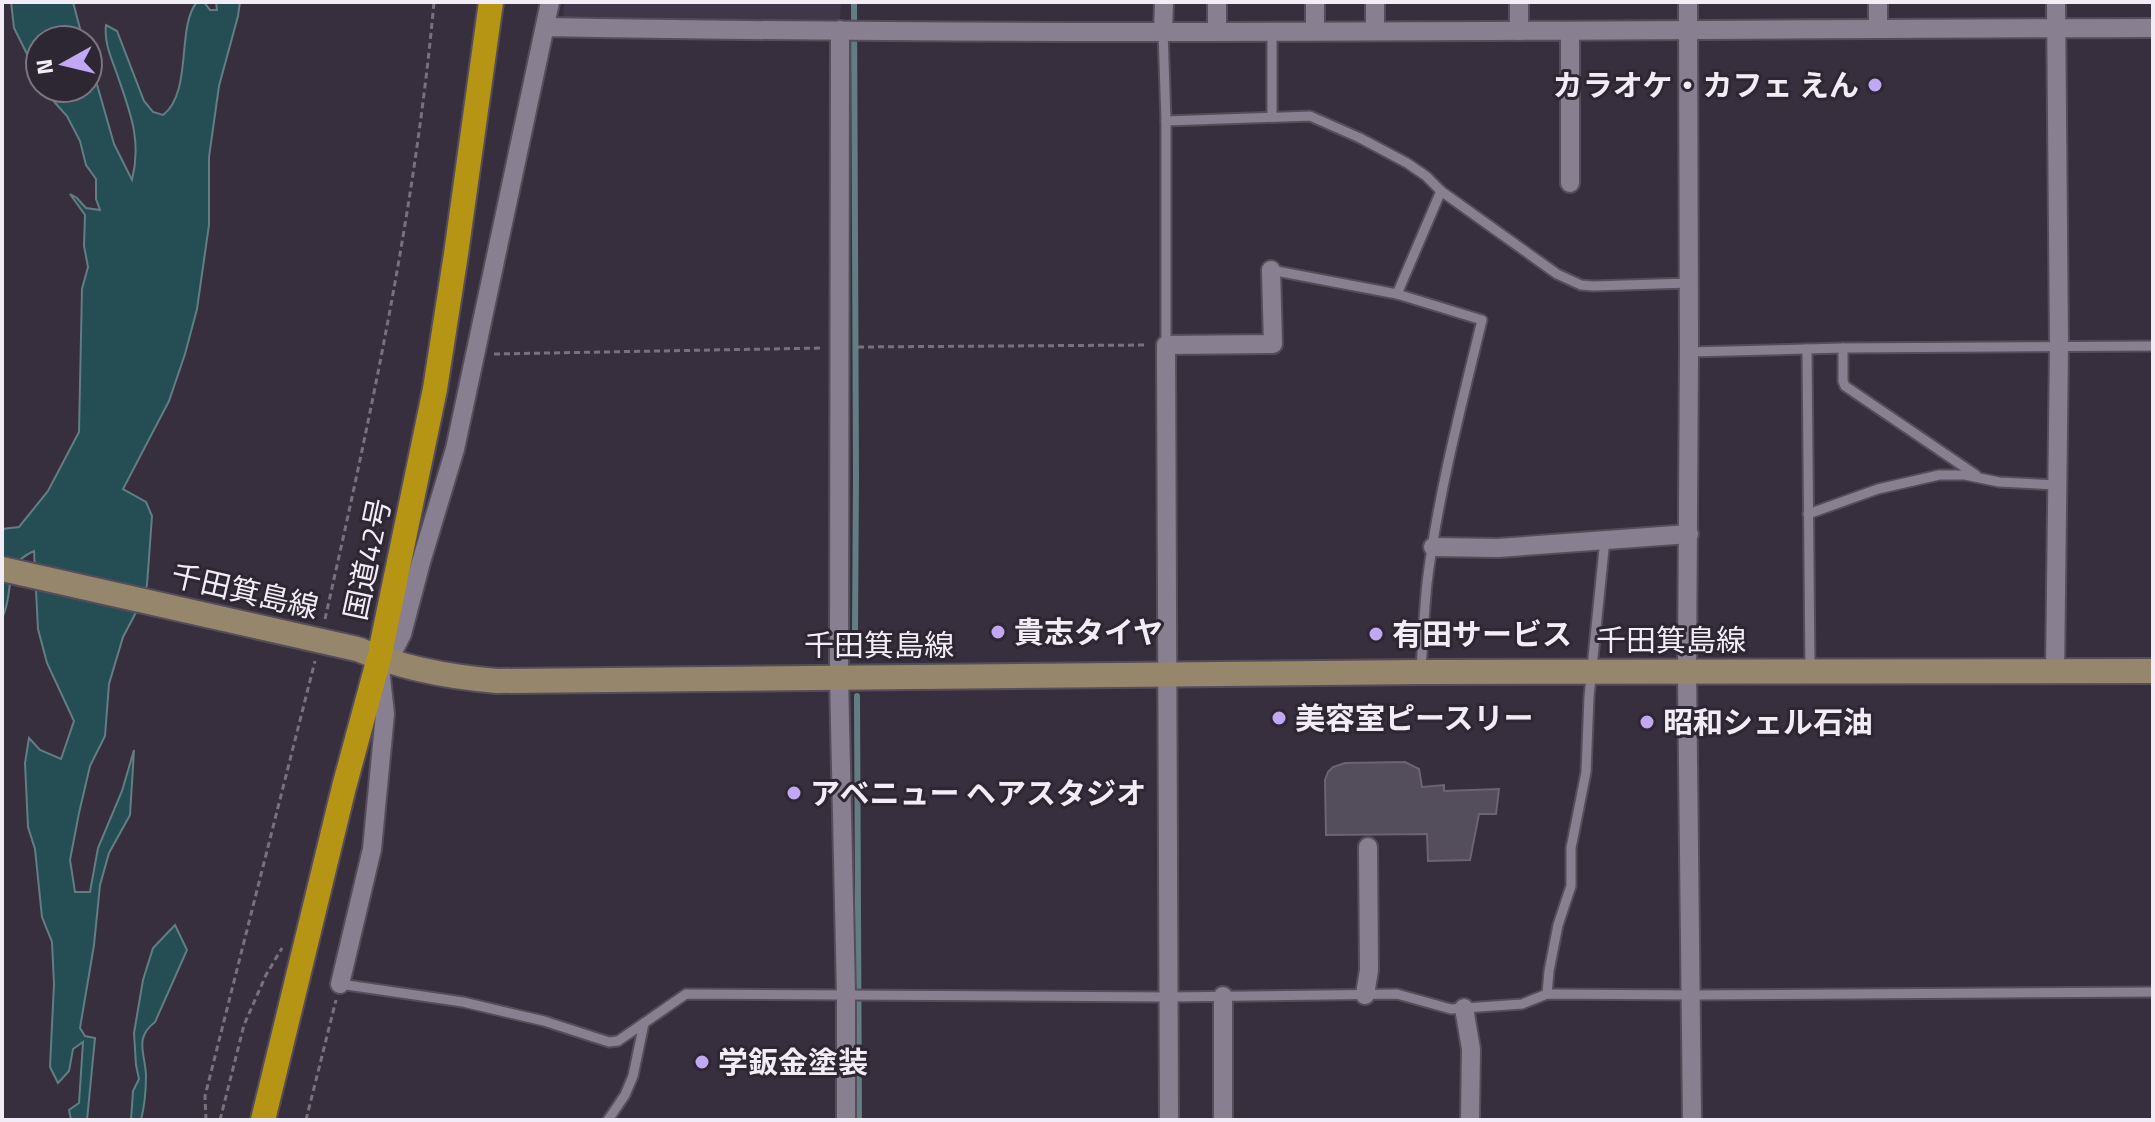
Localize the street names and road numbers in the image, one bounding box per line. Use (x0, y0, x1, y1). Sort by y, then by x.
street label: 国道42号 (332, 494, 402, 624)
street label: 千田箕島線 (167, 552, 323, 630)
street label: 千田箕島線 (1596, 617, 1746, 663)
street label: 千田箕島線 (804, 622, 954, 668)

